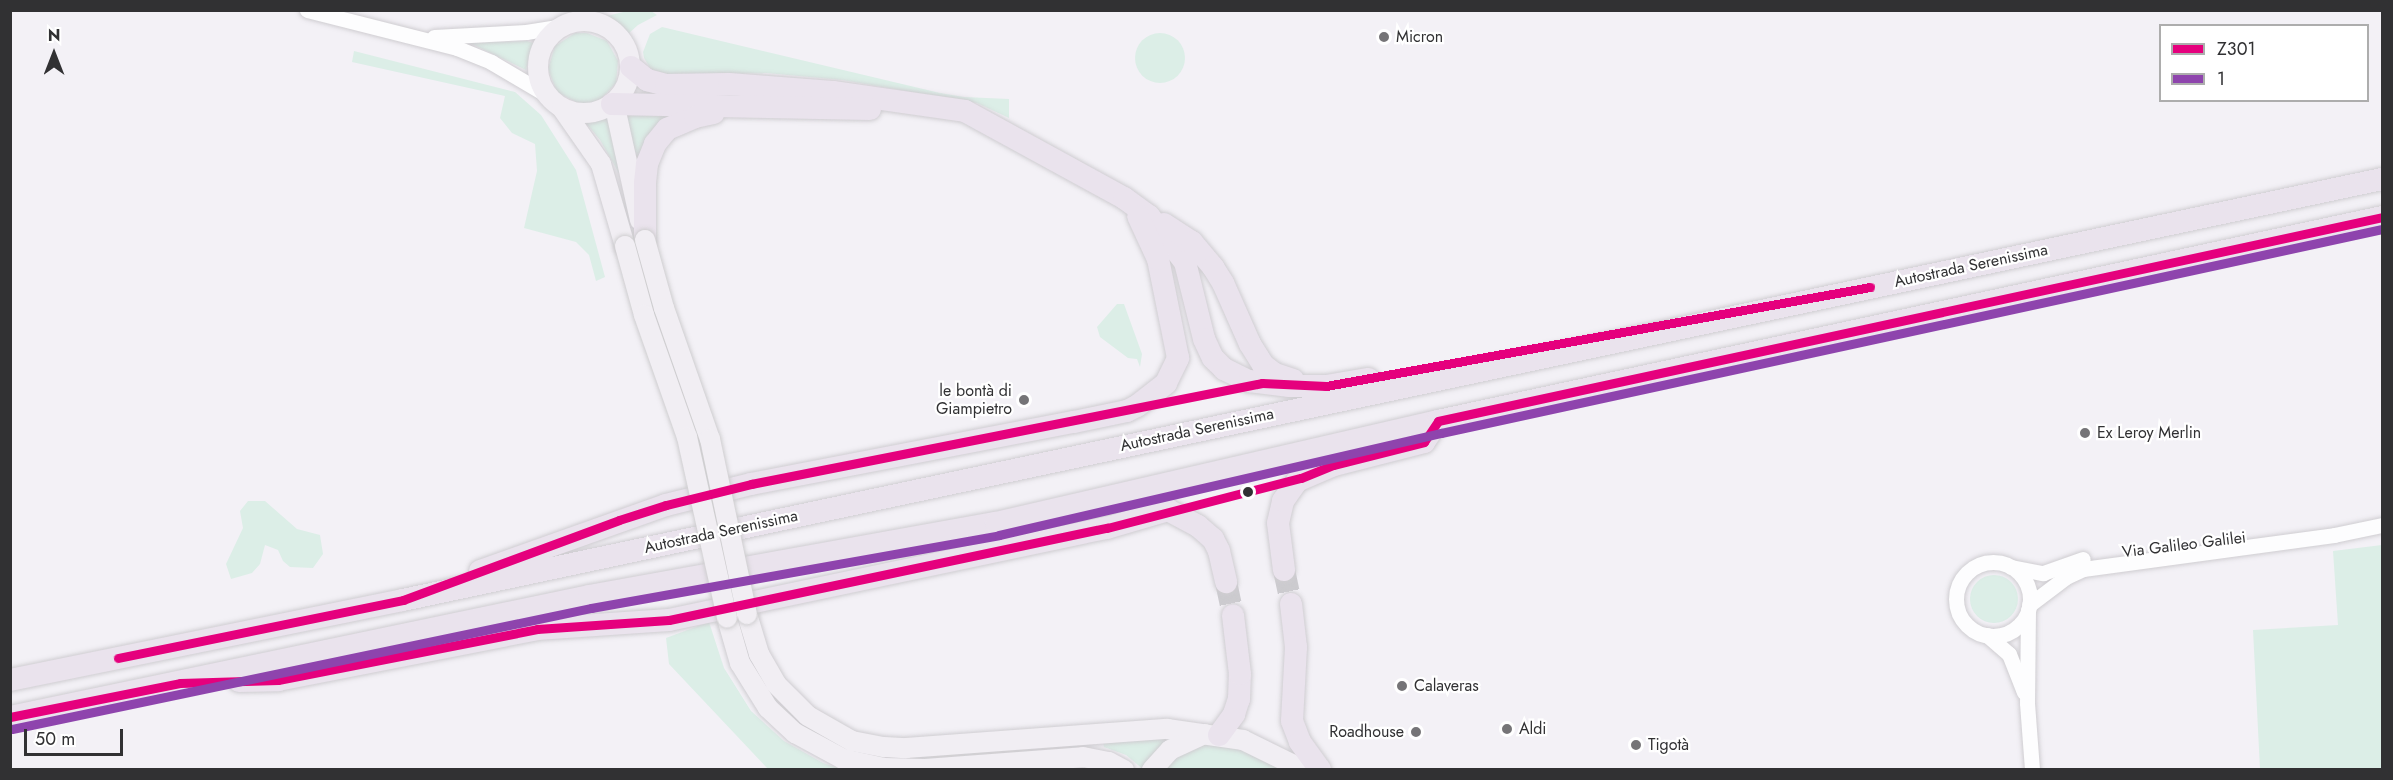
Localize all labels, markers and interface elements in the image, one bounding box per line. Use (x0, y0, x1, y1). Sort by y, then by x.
north arrow (24, 24, 84, 84)
text: N (48, 24, 60, 47)
legend (2159, 24, 2369, 102)
place label: Micron (1396, 27, 1443, 47)
marker: Micron (1377, 30, 1391, 44)
text: Z301 (2217, 36, 2256, 62)
text: 1 (2217, 66, 2225, 92)
street label: Autostrada Serenissima (1892, 240, 2050, 292)
place label: le bontà di Giampietro (936, 381, 1012, 419)
marker: le bontà di Giampietro (1017, 393, 1031, 407)
street label: Autostrada Serenissima (1118, 404, 1276, 456)
place label: Ex Leroy Merlin (2097, 423, 2201, 443)
marker: Ex Leroy Merlin (2078, 426, 2092, 440)
unlabelled marker (1242, 486, 1254, 498)
street label: Autostrada Serenissima (642, 506, 800, 558)
street label: Via Galileo Galilei (2121, 528, 2247, 562)
place label: Calaveras (1414, 676, 1479, 696)
marker: Calaveras (1395, 679, 1409, 693)
scale bar (27, 717, 126, 755)
place label: Aldi (1519, 719, 1547, 739)
place label: Roadhouse (1329, 722, 1404, 742)
marker: Aldi (1500, 722, 1514, 736)
marker: Roadhouse (1409, 725, 1423, 739)
text: 50 m (35, 726, 75, 752)
place label: Tigotà (1648, 735, 1689, 755)
marker: Tigotà (1629, 738, 1643, 752)

